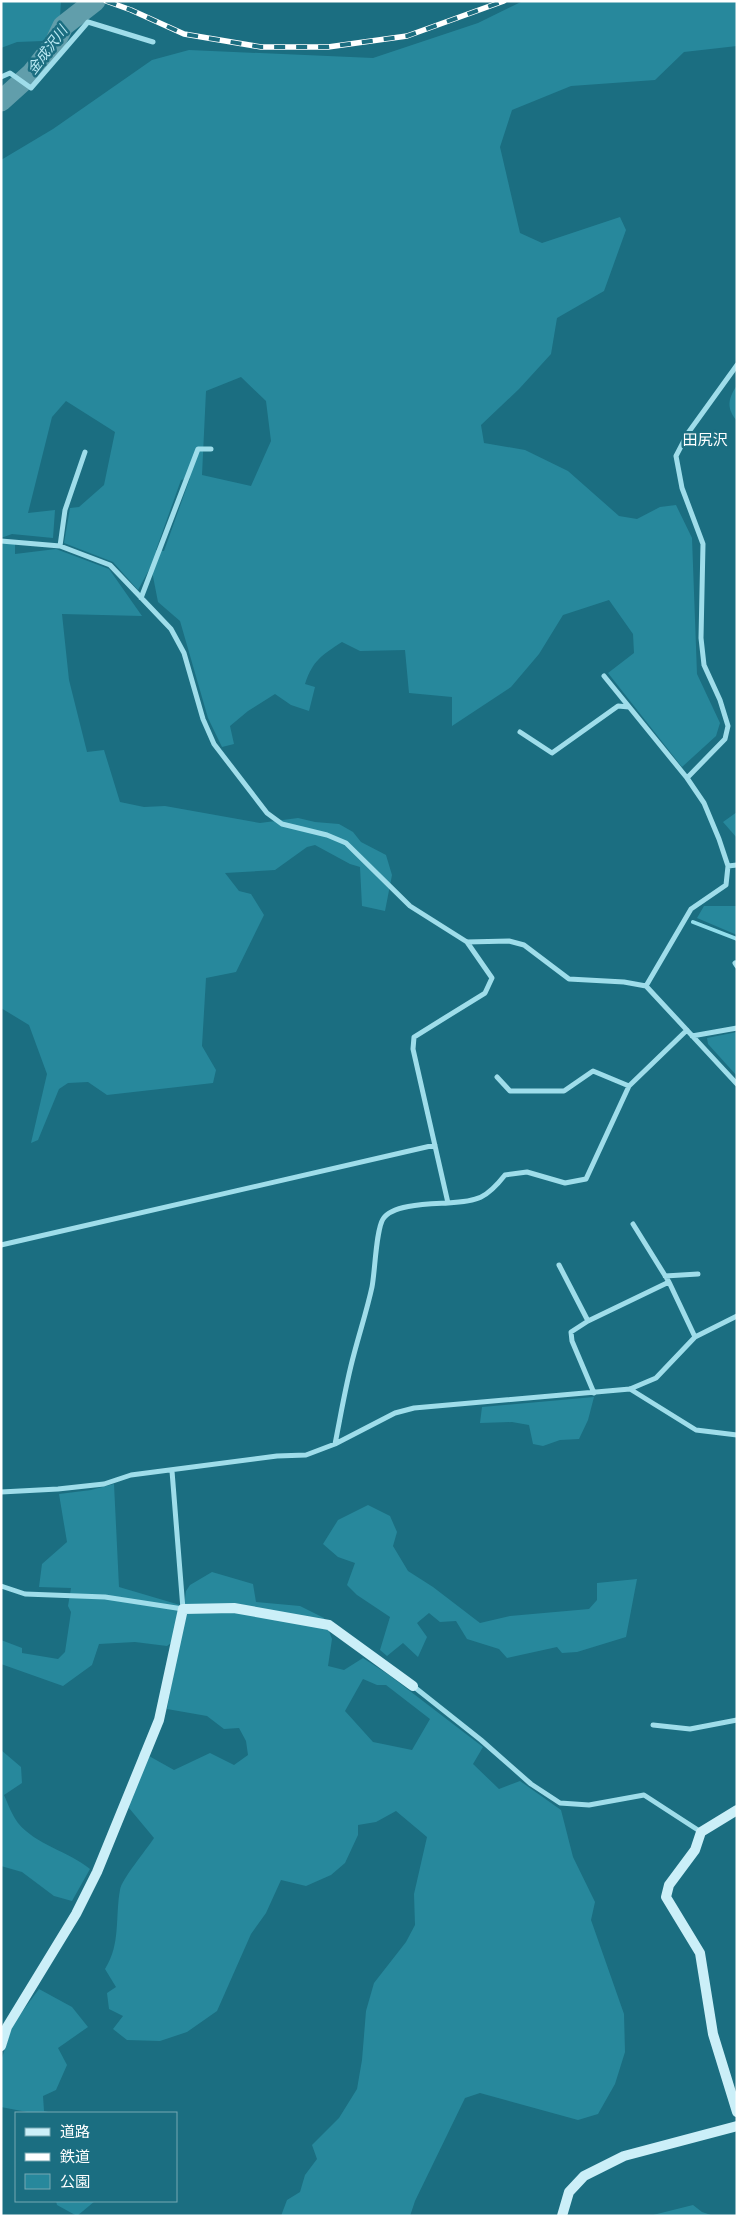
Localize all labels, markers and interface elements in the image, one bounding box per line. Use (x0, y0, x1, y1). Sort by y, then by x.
water label: 金成沢川 (23, 21, 72, 78)
district label: 田尻沢 (682, 429, 728, 450)
legend (15, 2112, 178, 2202)
text: 道路 (60, 2121, 90, 2142)
text: 鉄道 (60, 2146, 90, 2167)
text: 公園 (60, 2171, 90, 2192)

